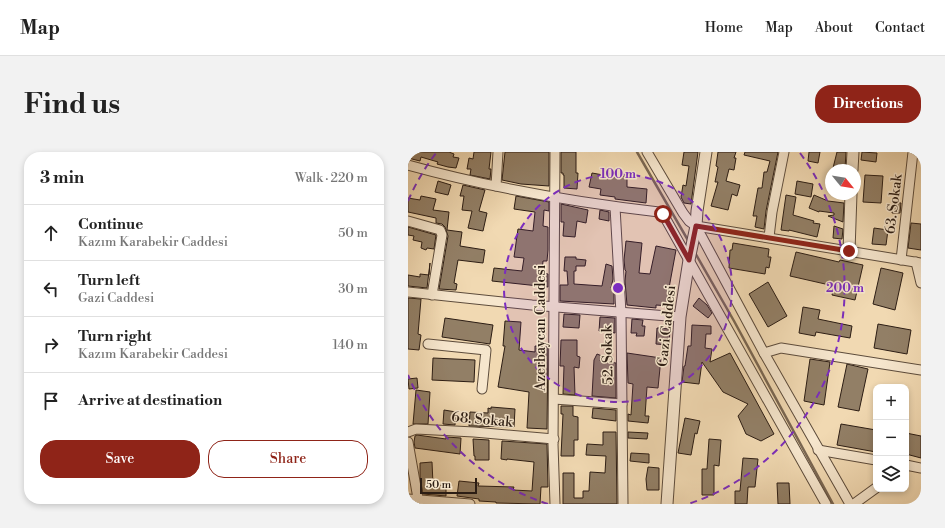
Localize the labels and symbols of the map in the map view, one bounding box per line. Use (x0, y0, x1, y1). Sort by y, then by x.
north arrow (825, 164, 861, 200)
text: 100 m (600, 167, 636, 182)
street label: 63. Sokak (881, 172, 907, 235)
route start (654, 205, 672, 223)
route end (840, 242, 858, 260)
street label: Azerbaycan Caddesi (532, 264, 550, 392)
centre of rings (611, 281, 625, 295)
text: 200 m (826, 281, 864, 296)
street label: Gazi Caddesi (654, 284, 680, 368)
street label: 52. Sokak (598, 324, 618, 385)
street label: 68. Sokak (451, 408, 514, 432)
scale bar (420, 476, 477, 495)

